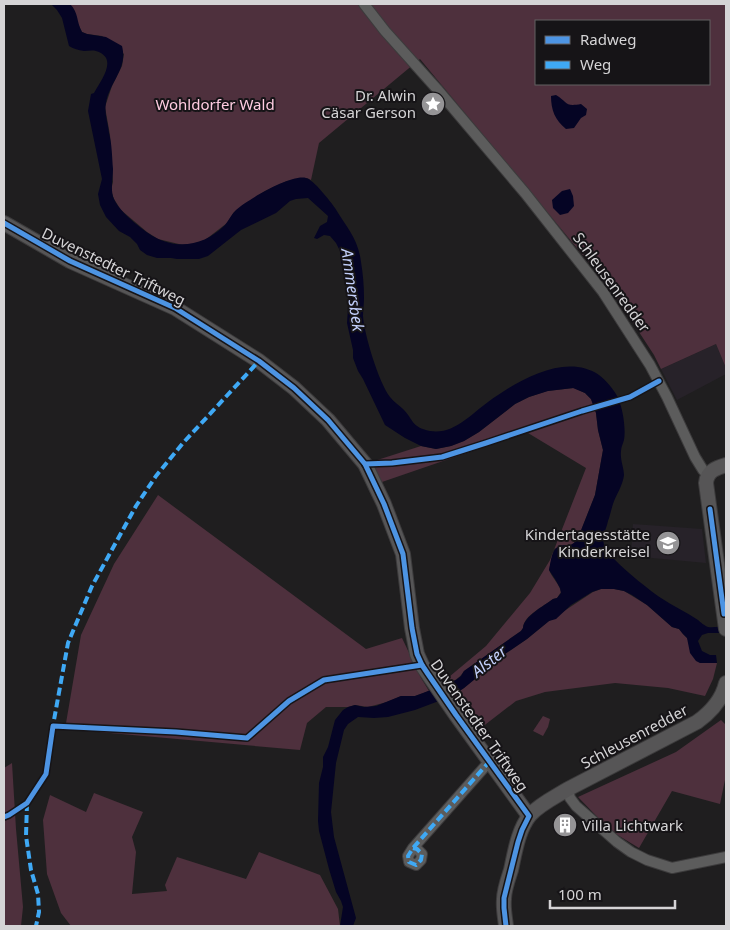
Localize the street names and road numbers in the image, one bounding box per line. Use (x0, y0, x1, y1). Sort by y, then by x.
street label: Duvenstedter Triftweg (39, 222, 189, 310)
street label: Schleusenredder (569, 228, 655, 336)
street label: Duvenstedter Triftweg (427, 655, 533, 795)
street label: Schleusenredder (577, 699, 691, 773)

